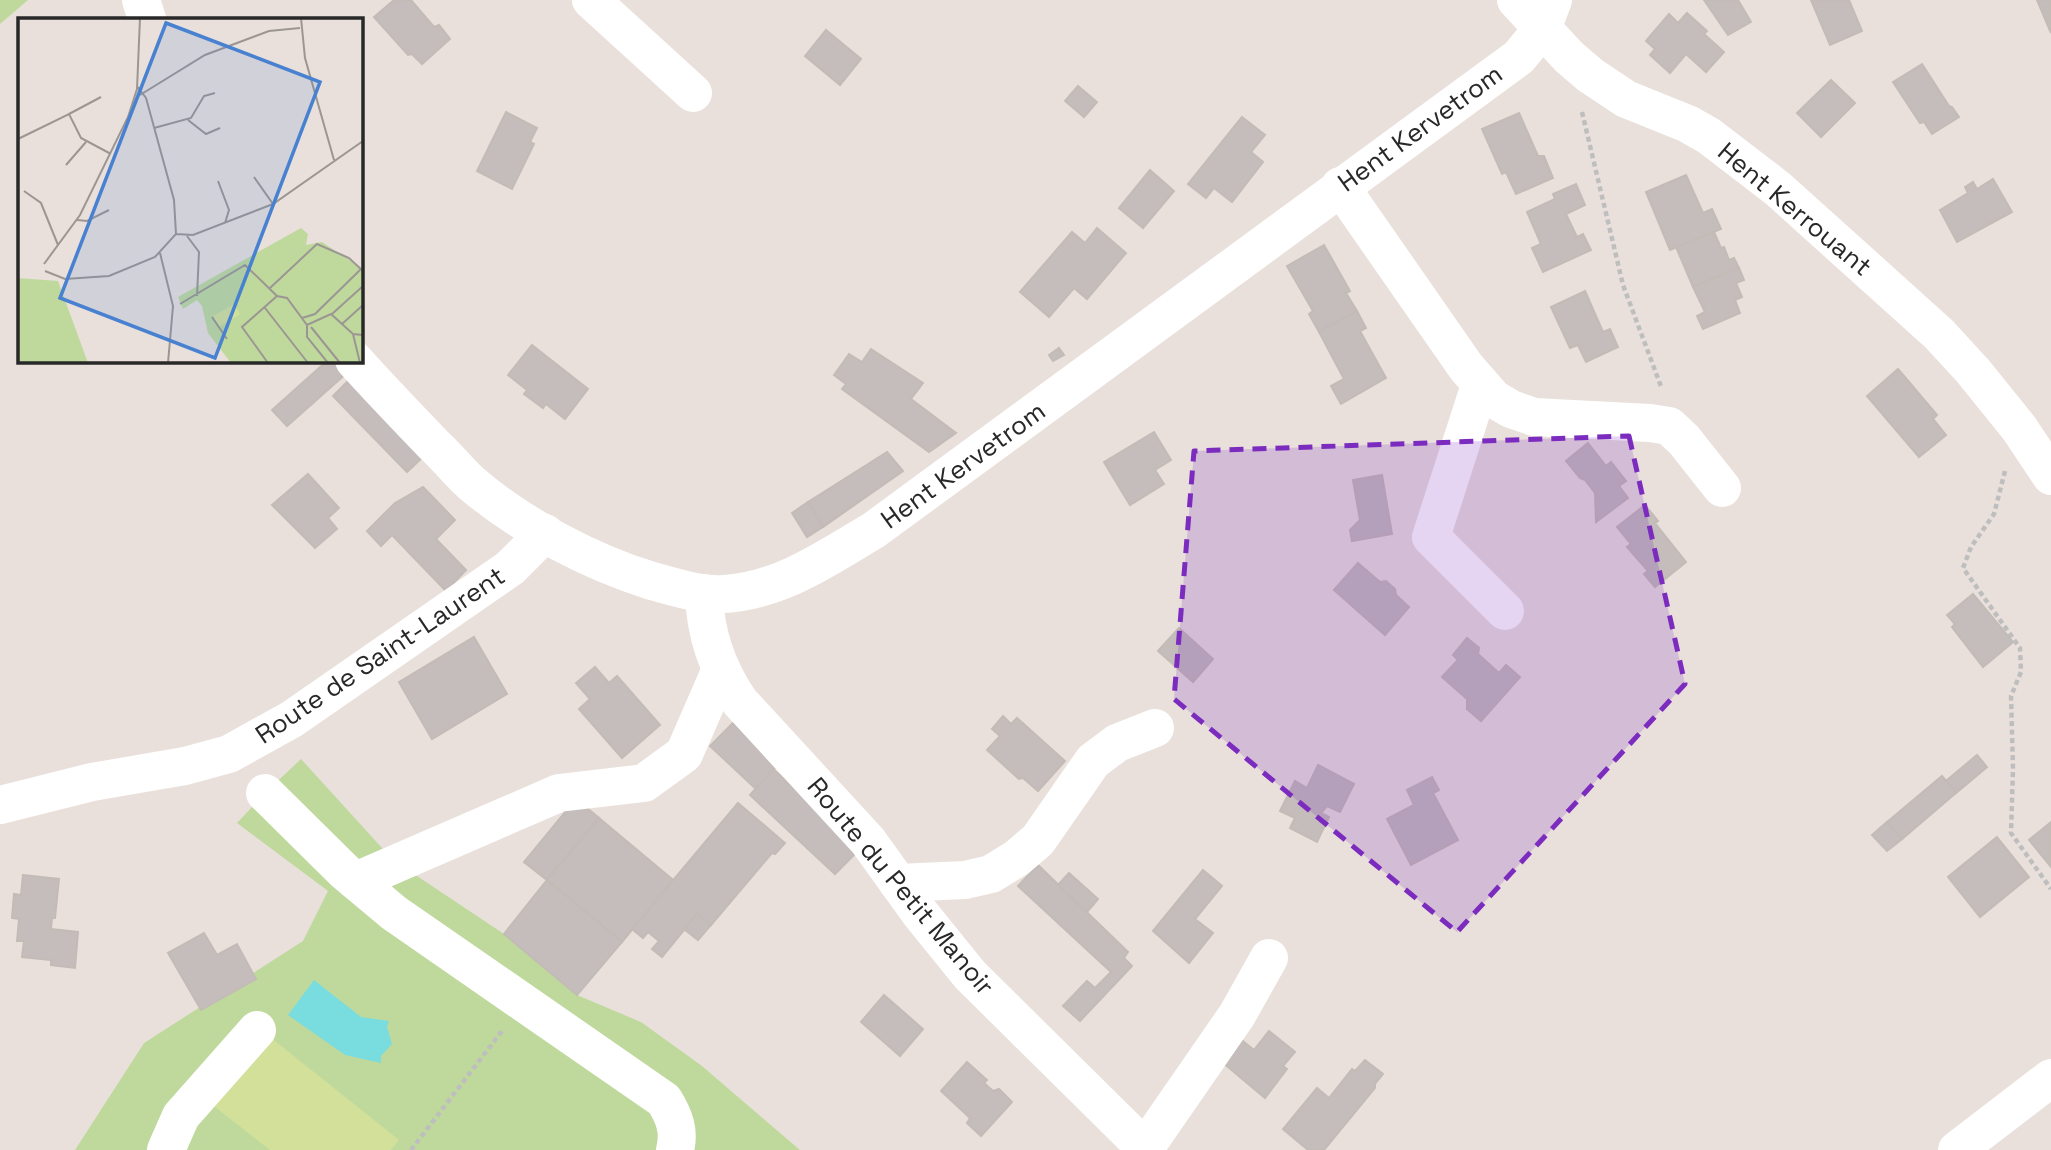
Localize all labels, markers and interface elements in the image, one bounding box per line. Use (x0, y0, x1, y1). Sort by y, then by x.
inset map (18, 18, 362, 362)
street label: Hent Kervetrom (1331, 57, 1509, 199)
street label: Hent Kerrouant (1711, 135, 1879, 283)
street label: Hent Kervetrom (874, 394, 1052, 536)
street label: Route de Saint-Laurent (249, 559, 511, 751)
street label: Route du Petit Manoir (800, 770, 1002, 1002)

